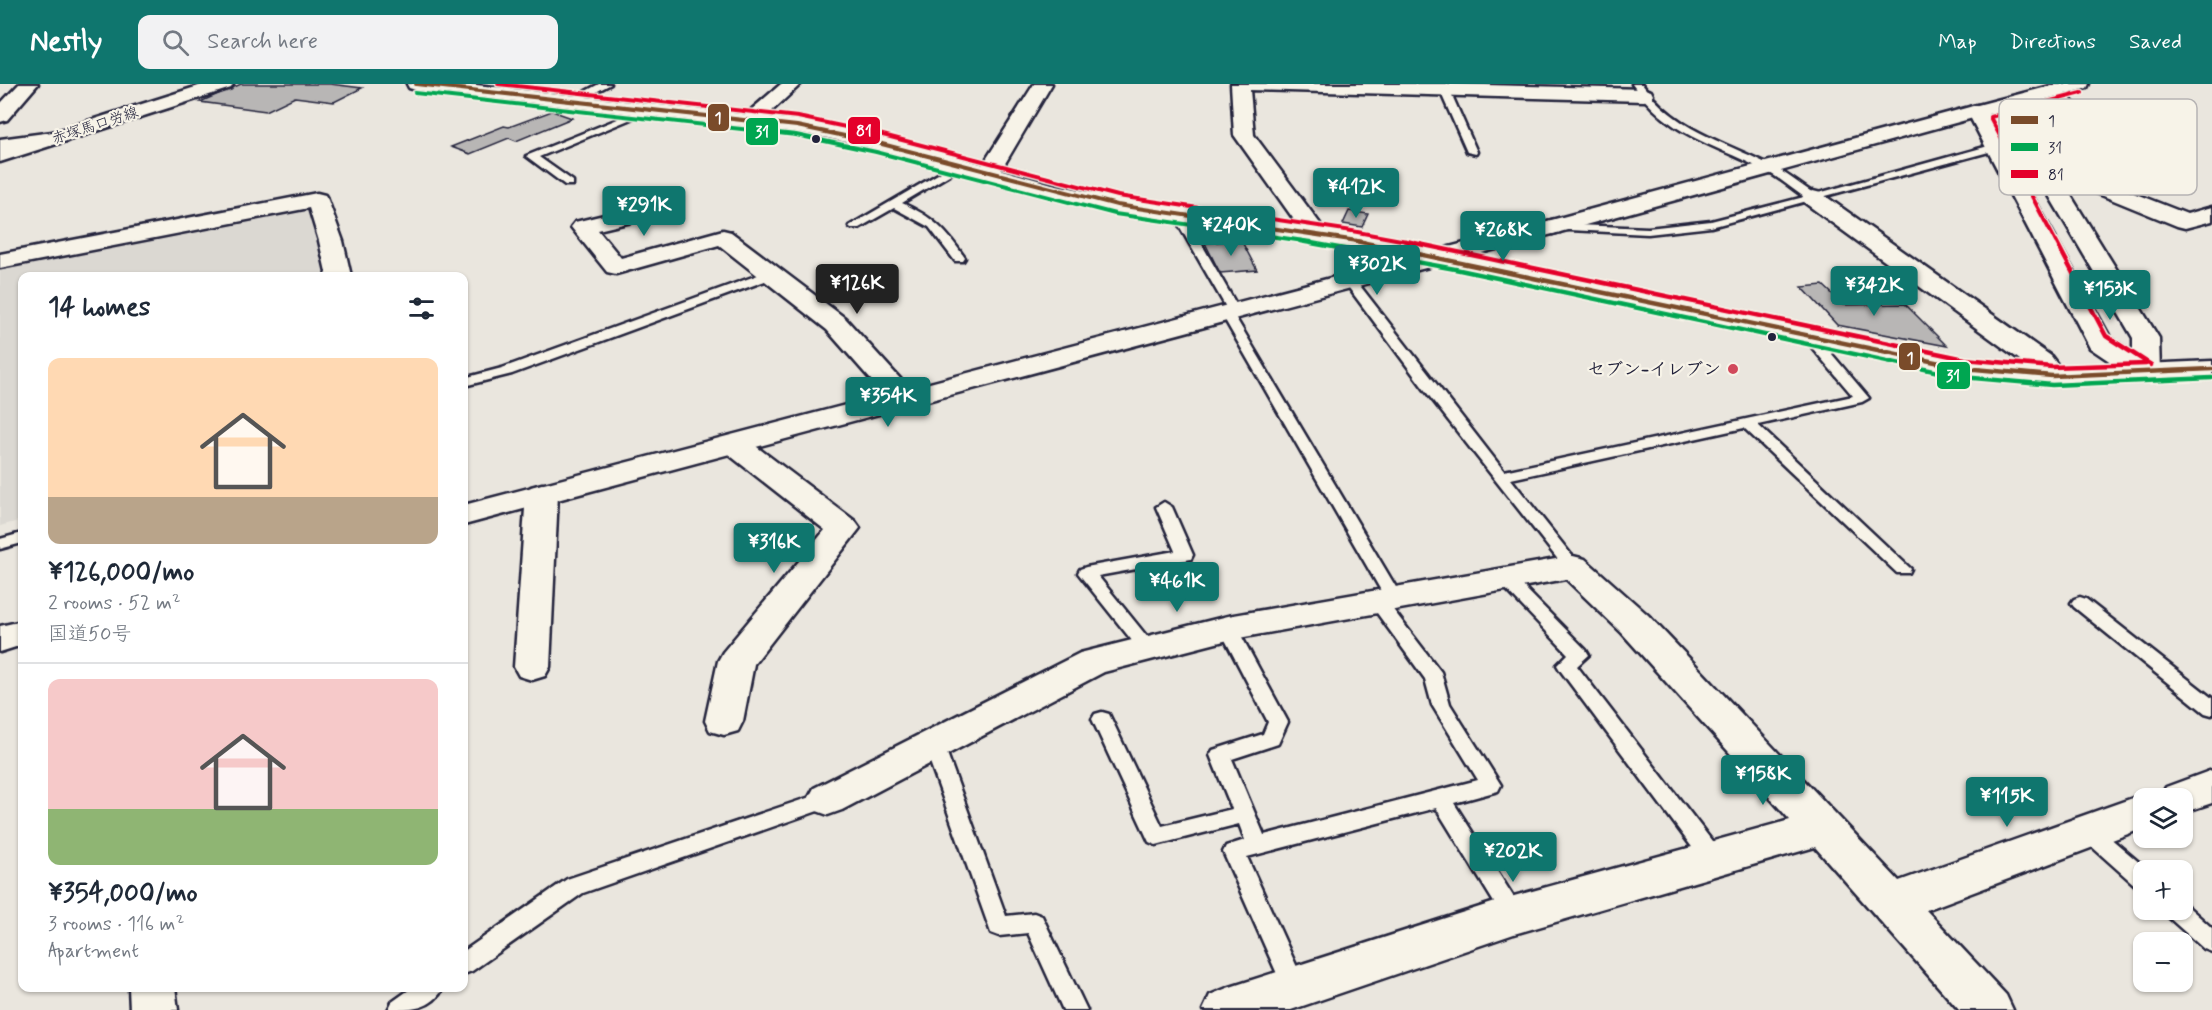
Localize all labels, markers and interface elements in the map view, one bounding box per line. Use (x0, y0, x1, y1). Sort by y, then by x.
search box (138, 15, 558, 69)
text: Nestly (30, 24, 102, 61)
icon: search (159, 26, 192, 59)
text: Search here (207, 28, 318, 56)
text: Map (1938, 28, 1977, 56)
text: Directions (2010, 28, 2096, 56)
text: Saved (2129, 28, 2182, 56)
legend (1999, 99, 2197, 195)
street label: 赤塚馬口労線 (49, 103, 141, 149)
line badge: 1 (707, 103, 730, 132)
text: 1 (714, 108, 722, 129)
text: 1 (2048, 111, 2055, 132)
line badge: 81 (847, 116, 881, 145)
line badge: 31 (745, 117, 779, 146)
text: 81 (856, 121, 872, 142)
text: 31 (755, 122, 769, 143)
unlabelled marker (810, 133, 822, 145)
text: 31 (2048, 138, 2062, 159)
text: 81 (2048, 165, 2064, 186)
pin: ¥412K (1314, 168, 1398, 219)
text: ¥412K (1327, 174, 1385, 201)
pin: ¥291K (602, 186, 686, 237)
text: ¥291K (616, 192, 672, 219)
pin: ¥240K (1189, 206, 1273, 257)
pin: ¥268K (1461, 211, 1545, 262)
text: ¥240K (1201, 212, 1261, 239)
text: ¥268K (1474, 217, 1532, 244)
pin: ¥302K (1335, 245, 1419, 296)
text: ¥302K (1348, 251, 1406, 278)
pin: ¥126K (815, 264, 899, 315)
pin: ¥342K (1832, 266, 1916, 317)
text: ¥126K (830, 270, 884, 297)
pin: ¥153K (2068, 270, 2152, 321)
text: ¥342K (1845, 272, 1903, 299)
text: ¥153K (2083, 276, 2137, 303)
text: 14 homes (48, 291, 150, 325)
icon: filters (405, 292, 438, 325)
unlabelled marker (1766, 331, 1778, 343)
line badge: 1 (1898, 342, 1921, 371)
text: 1 (1906, 348, 1914, 369)
place label: セブン-イレブン (1587, 358, 1721, 382)
line badge: 31 (1936, 361, 1971, 390)
marker: セブン-イレブン (1726, 362, 1740, 376)
text: 31 (1946, 366, 1960, 387)
pin: ¥354K (846, 377, 930, 428)
text: ¥354K (859, 383, 917, 410)
icon: home (189, 397, 297, 505)
pin: ¥316K (732, 523, 816, 574)
text: ¥316K (748, 529, 800, 556)
text: ¥126,000/mo (48, 556, 194, 590)
pin: ¥461K (1135, 562, 1219, 613)
text: ¥461K (1149, 568, 1205, 595)
text: 2 rooms · 52 m² (48, 590, 181, 617)
text: 国道50号 (48, 621, 131, 648)
icon: home (189, 718, 297, 826)
pin: ¥158K (1721, 755, 1805, 806)
text: ¥158K (1735, 761, 1791, 788)
pin: ¥115K (1965, 777, 2049, 828)
text: ¥115K (1980, 783, 2034, 810)
map controls (2133, 788, 2193, 992)
button: layers (2133, 788, 2193, 848)
pin: ¥202K (1471, 832, 1555, 883)
text: ¥202K (1484, 838, 1542, 865)
button: + (2133, 860, 2193, 920)
text: ¥354,000/mo (48, 877, 198, 911)
text: 3 rooms · 116 m² (48, 911, 184, 938)
button: − (2133, 932, 2193, 992)
text: Apartment (48, 938, 139, 965)

